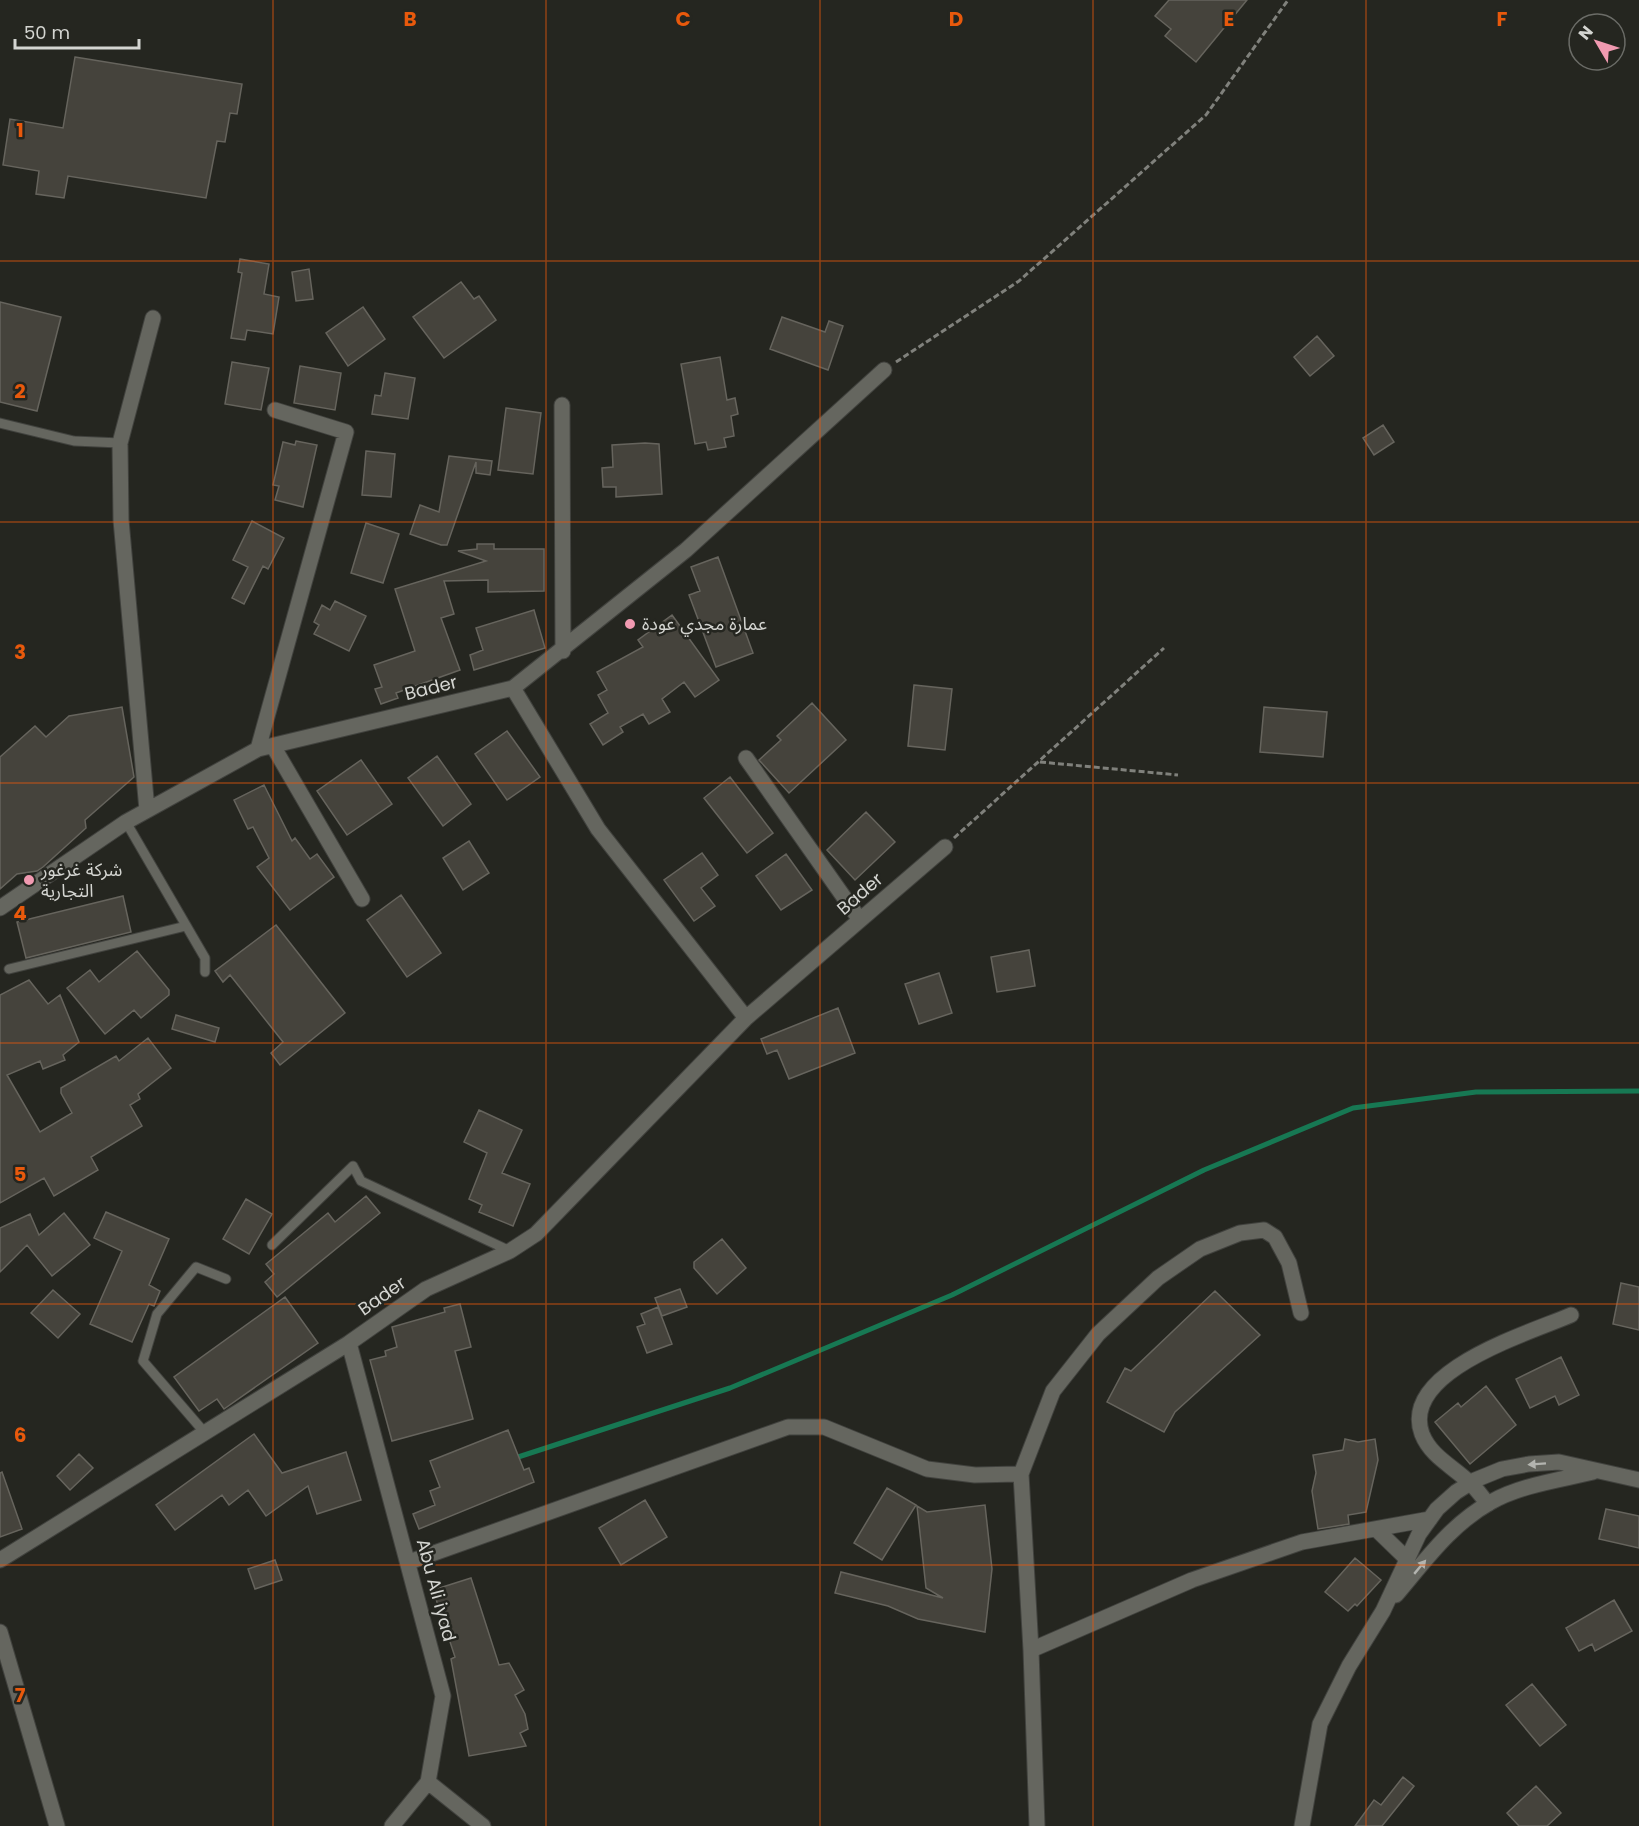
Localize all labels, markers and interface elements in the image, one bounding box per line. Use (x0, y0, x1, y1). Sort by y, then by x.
text: B (403, 5, 417, 33)
text: C (675, 5, 691, 33)
text: D (949, 5, 963, 33)
text: E (1224, 5, 1234, 33)
text: F (1497, 5, 1508, 33)
scale bar (15, 12, 140, 50)
north arrow (1567, 12, 1627, 72)
text: 50 m (24, 20, 70, 45)
text: N (1573, 21, 1598, 45)
text: 1 (16, 116, 24, 144)
text: 2 (14, 377, 26, 405)
place label: عمارة مجدي عودة (642, 611, 767, 637)
marker: عمارة مجدي عودة (623, 617, 637, 631)
text: 3 (14, 638, 26, 666)
street label: Bader (402, 669, 460, 706)
place label: شركة غرغور التجارية (40, 857, 122, 903)
street label: Bader (831, 867, 888, 921)
marker: شركة غرغور التجارية (22, 873, 36, 887)
text: 4 (13, 899, 27, 927)
text: 5 (14, 1160, 27, 1188)
street label: Bader (353, 1270, 411, 1321)
text: 6 (14, 1421, 26, 1449)
one-way arrow (1528, 1459, 1547, 1468)
street label: Abu Ali iyad (411, 1536, 462, 1644)
one-way arrow (1414, 1559, 1426, 1574)
text: 7 (15, 1681, 26, 1709)

